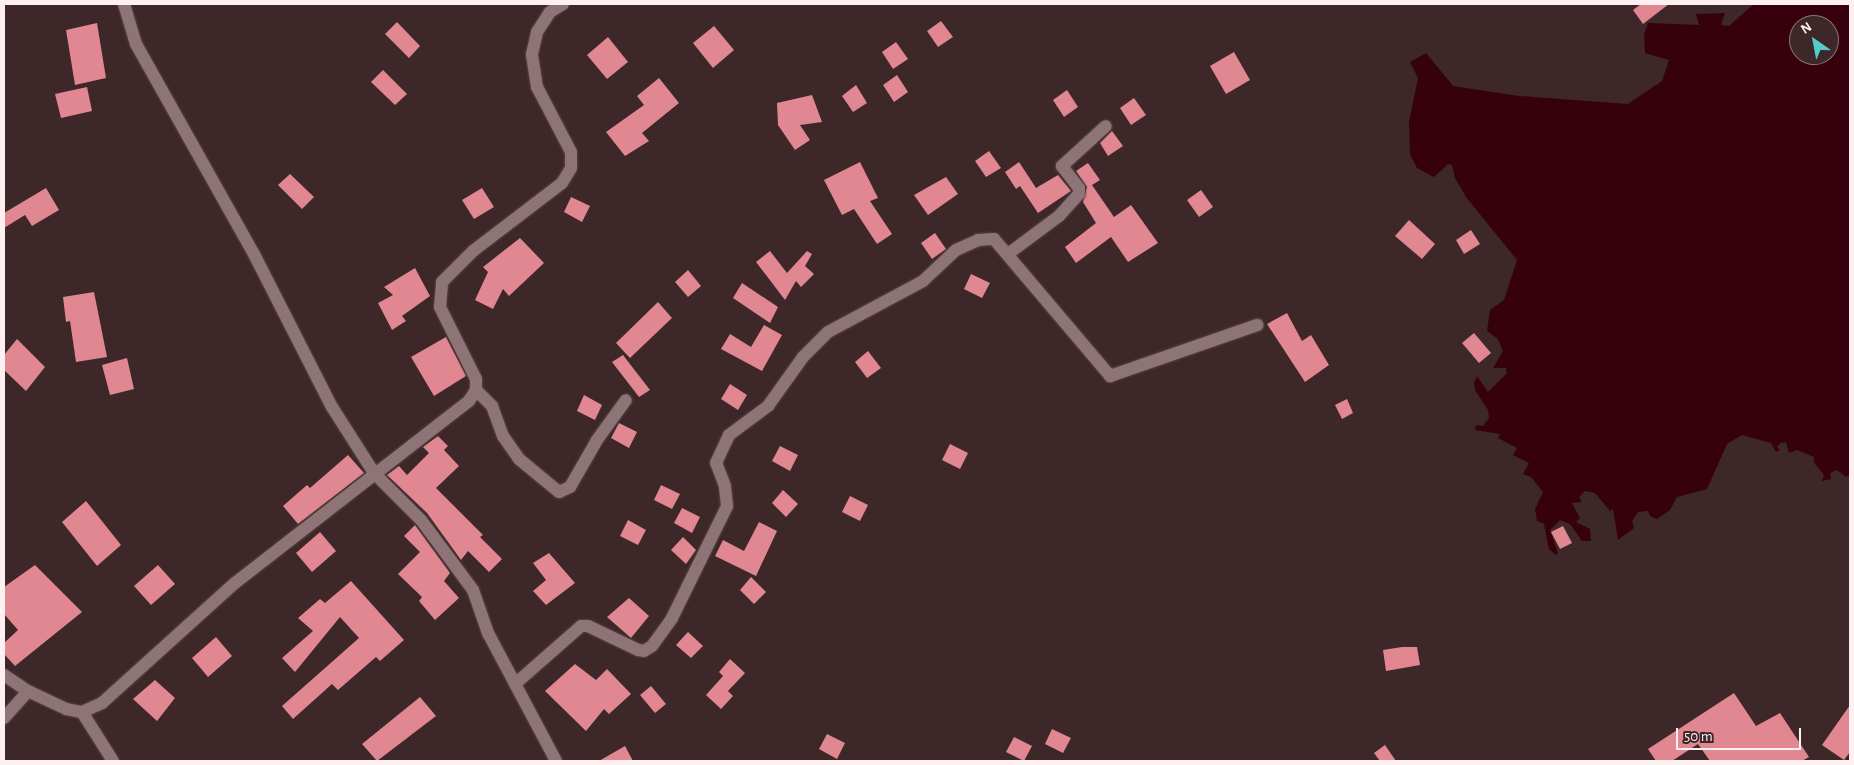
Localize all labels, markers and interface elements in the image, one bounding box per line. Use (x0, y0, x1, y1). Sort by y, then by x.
north arrow (1789, 15, 1839, 65)
text: N (1798, 20, 1814, 37)
scale bar (1679, 718, 1804, 750)
text: 50 m (1684, 729, 1713, 744)

